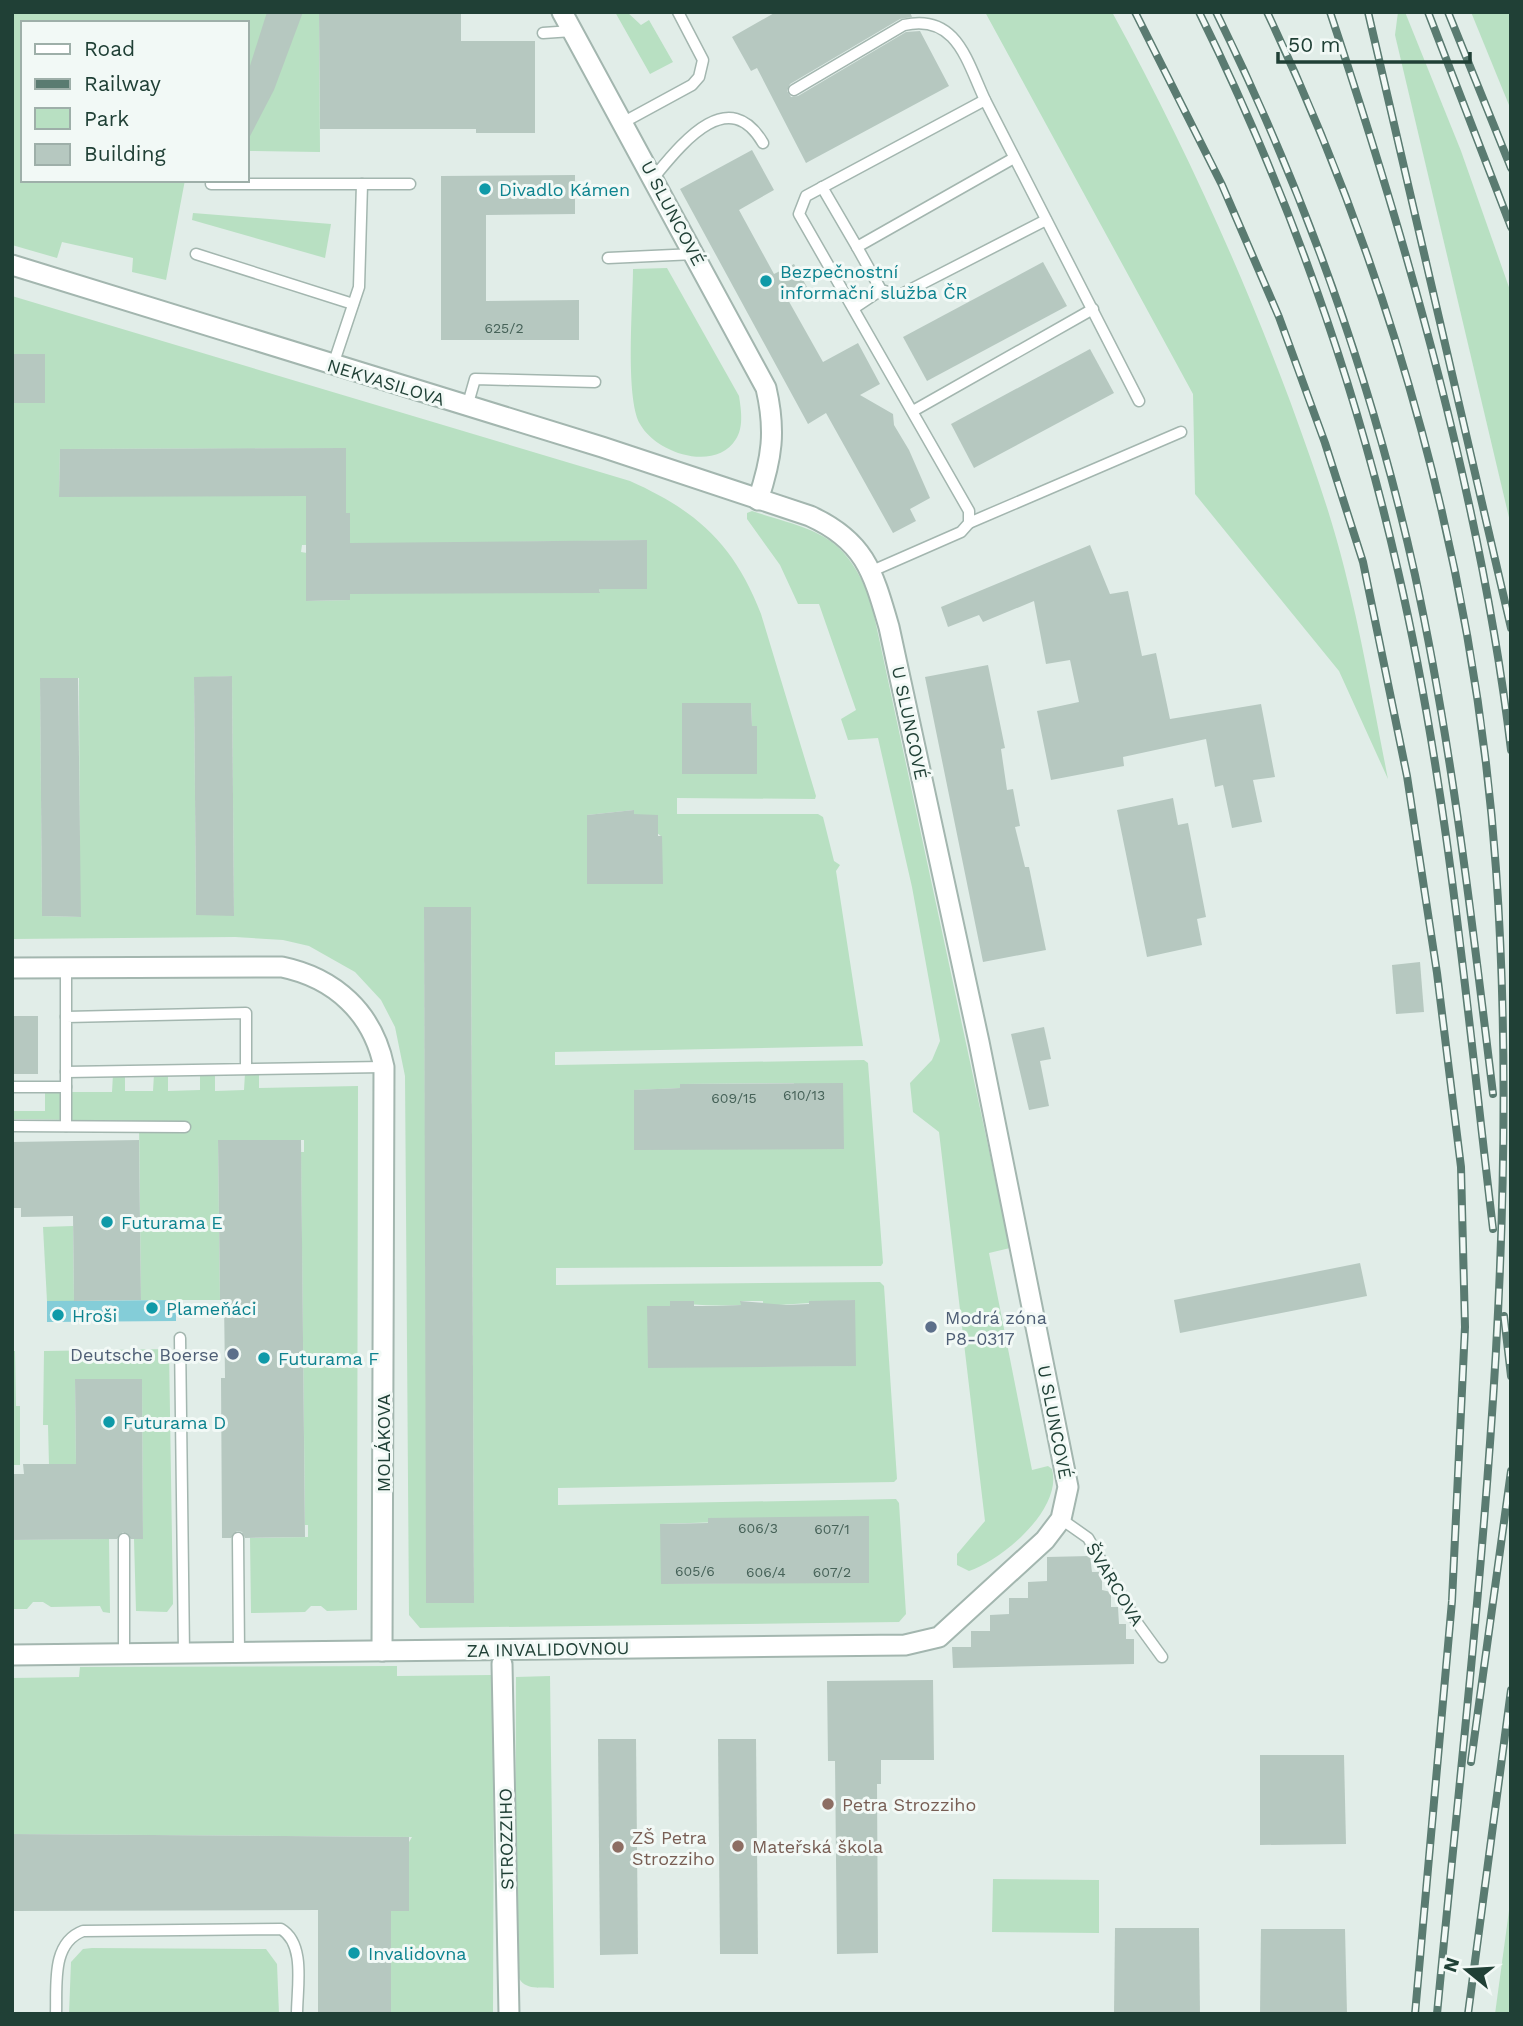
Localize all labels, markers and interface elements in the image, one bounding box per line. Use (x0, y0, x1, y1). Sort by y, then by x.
legend (21, 21, 248, 182)
scale bar (1278, 21, 1470, 65)
text: 50 m (1288, 32, 1340, 57)
text: Road (84, 36, 135, 61)
text: Railway (84, 71, 161, 96)
text: Park (84, 106, 129, 131)
text: Building (84, 141, 166, 166)
street label: U SLUNCOVÉ (637, 157, 709, 269)
place label: Divadlo Kámen (499, 179, 630, 200)
marker: Divadlo Kámen (477, 181, 493, 197)
place label: Bezpečnostní informační služba ČR (780, 261, 968, 303)
marker: Bezpečnostní informační služba ČR (758, 273, 774, 289)
house number: 625/2 (484, 320, 524, 336)
street label: NEKVASILOVA (325, 354, 447, 410)
street label: U SLUNCOVÉ (888, 664, 932, 782)
house number: 610/13 (783, 1087, 825, 1103)
house number: 609/15 (711, 1090, 757, 1106)
place label: Futurama E (121, 1212, 223, 1233)
marker: Futurama E (99, 1214, 115, 1230)
place label: Plameňáci (166, 1298, 256, 1319)
marker: Plameňáci (144, 1300, 160, 1316)
place label: Hroši (72, 1305, 117, 1326)
marker: Hroši (50, 1307, 66, 1323)
place label: Modrá zóna P8-0317 (945, 1307, 1047, 1349)
marker: Modrá zóna P8-0317 (923, 1319, 939, 1335)
place label: Deutsche Boerse (70, 1344, 219, 1365)
marker: Deutsche Boerse (225, 1346, 241, 1362)
place label: Futurama F (278, 1348, 379, 1369)
marker: Futurama F (256, 1350, 272, 1366)
street label: U SLUNCOVÉ (1034, 1363, 1076, 1481)
street label: MOLÁKOVA (373, 1394, 394, 1492)
place label: Futurama D (123, 1412, 226, 1433)
marker: Futurama D (101, 1414, 117, 1430)
house number: 606/3 (738, 1520, 778, 1536)
house number: 607/1 (814, 1521, 850, 1537)
street label: ŠVARCOVA (1082, 1538, 1148, 1630)
house number: 605/6 (675, 1563, 715, 1579)
house number: 606/4 (746, 1564, 786, 1580)
house number: 607/2 (813, 1564, 851, 1580)
street label: ZA INVALIDOVNOU (466, 1637, 630, 1661)
street label: STROZZIHO (495, 1788, 517, 1890)
place label: Petra Strozziho (842, 1794, 976, 1815)
marker: Petra Strozziho (820, 1796, 836, 1812)
place label: ZŠ Petra Strozziho (632, 1827, 715, 1869)
place label: Mateřská škola (752, 1836, 883, 1857)
marker: Mateřská škola (730, 1838, 746, 1854)
marker: ZŠ Petra Strozziho (610, 1839, 626, 1855)
north arrow (1432, 1935, 1502, 2005)
place label: Invalidovna (368, 1943, 467, 1964)
marker: Invalidovna (346, 1945, 362, 1961)
text: N (1438, 1955, 1464, 1975)

